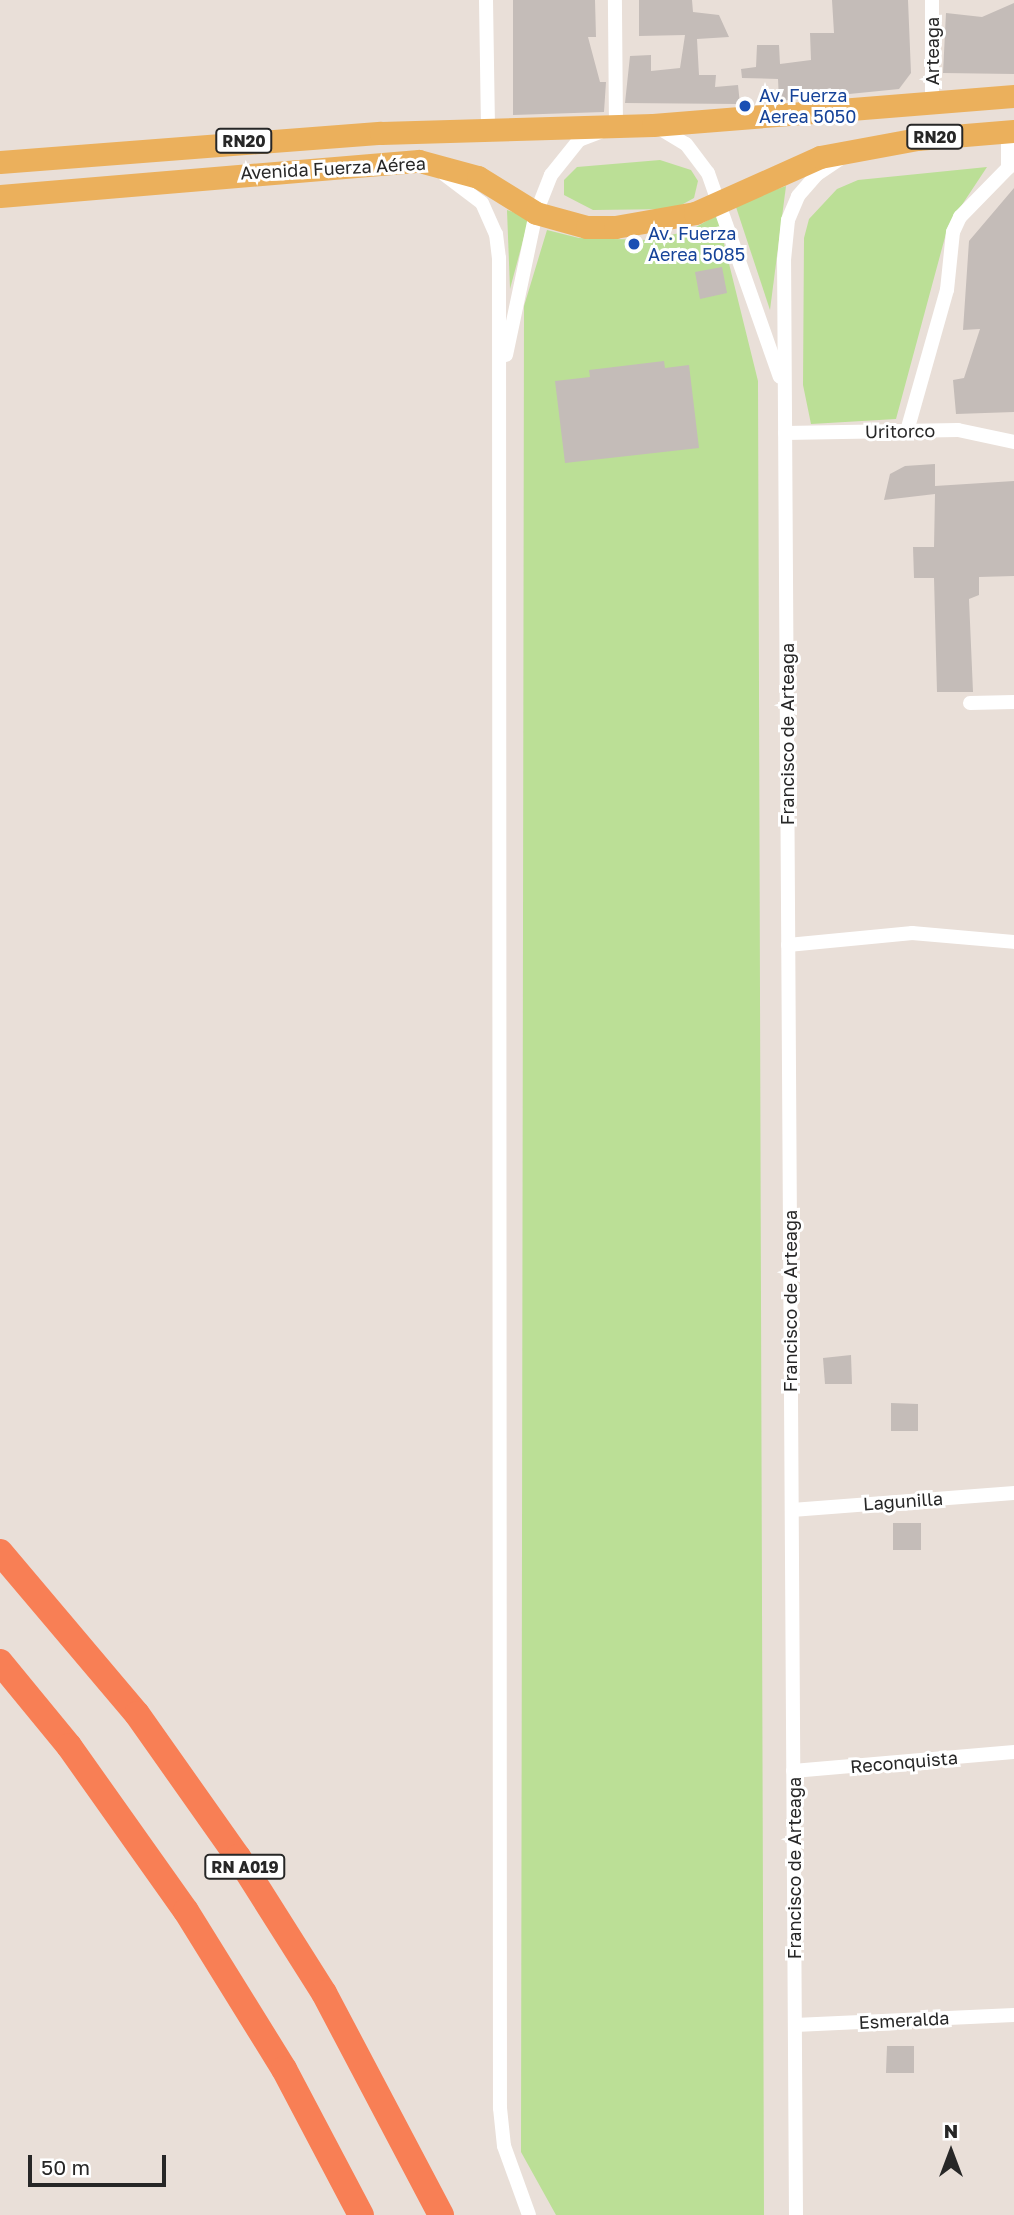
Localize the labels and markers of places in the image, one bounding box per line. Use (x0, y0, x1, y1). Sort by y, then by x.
place label: Av. Fuerza Aerea 5050 (759, 85, 856, 128)
marker: Av. Fuerza Aerea 5050 (737, 98, 753, 114)
place label: Av. Fuerza Aerea 5085 (648, 223, 745, 266)
marker: Av. Fuerza Aerea 5085 (626, 236, 642, 252)

